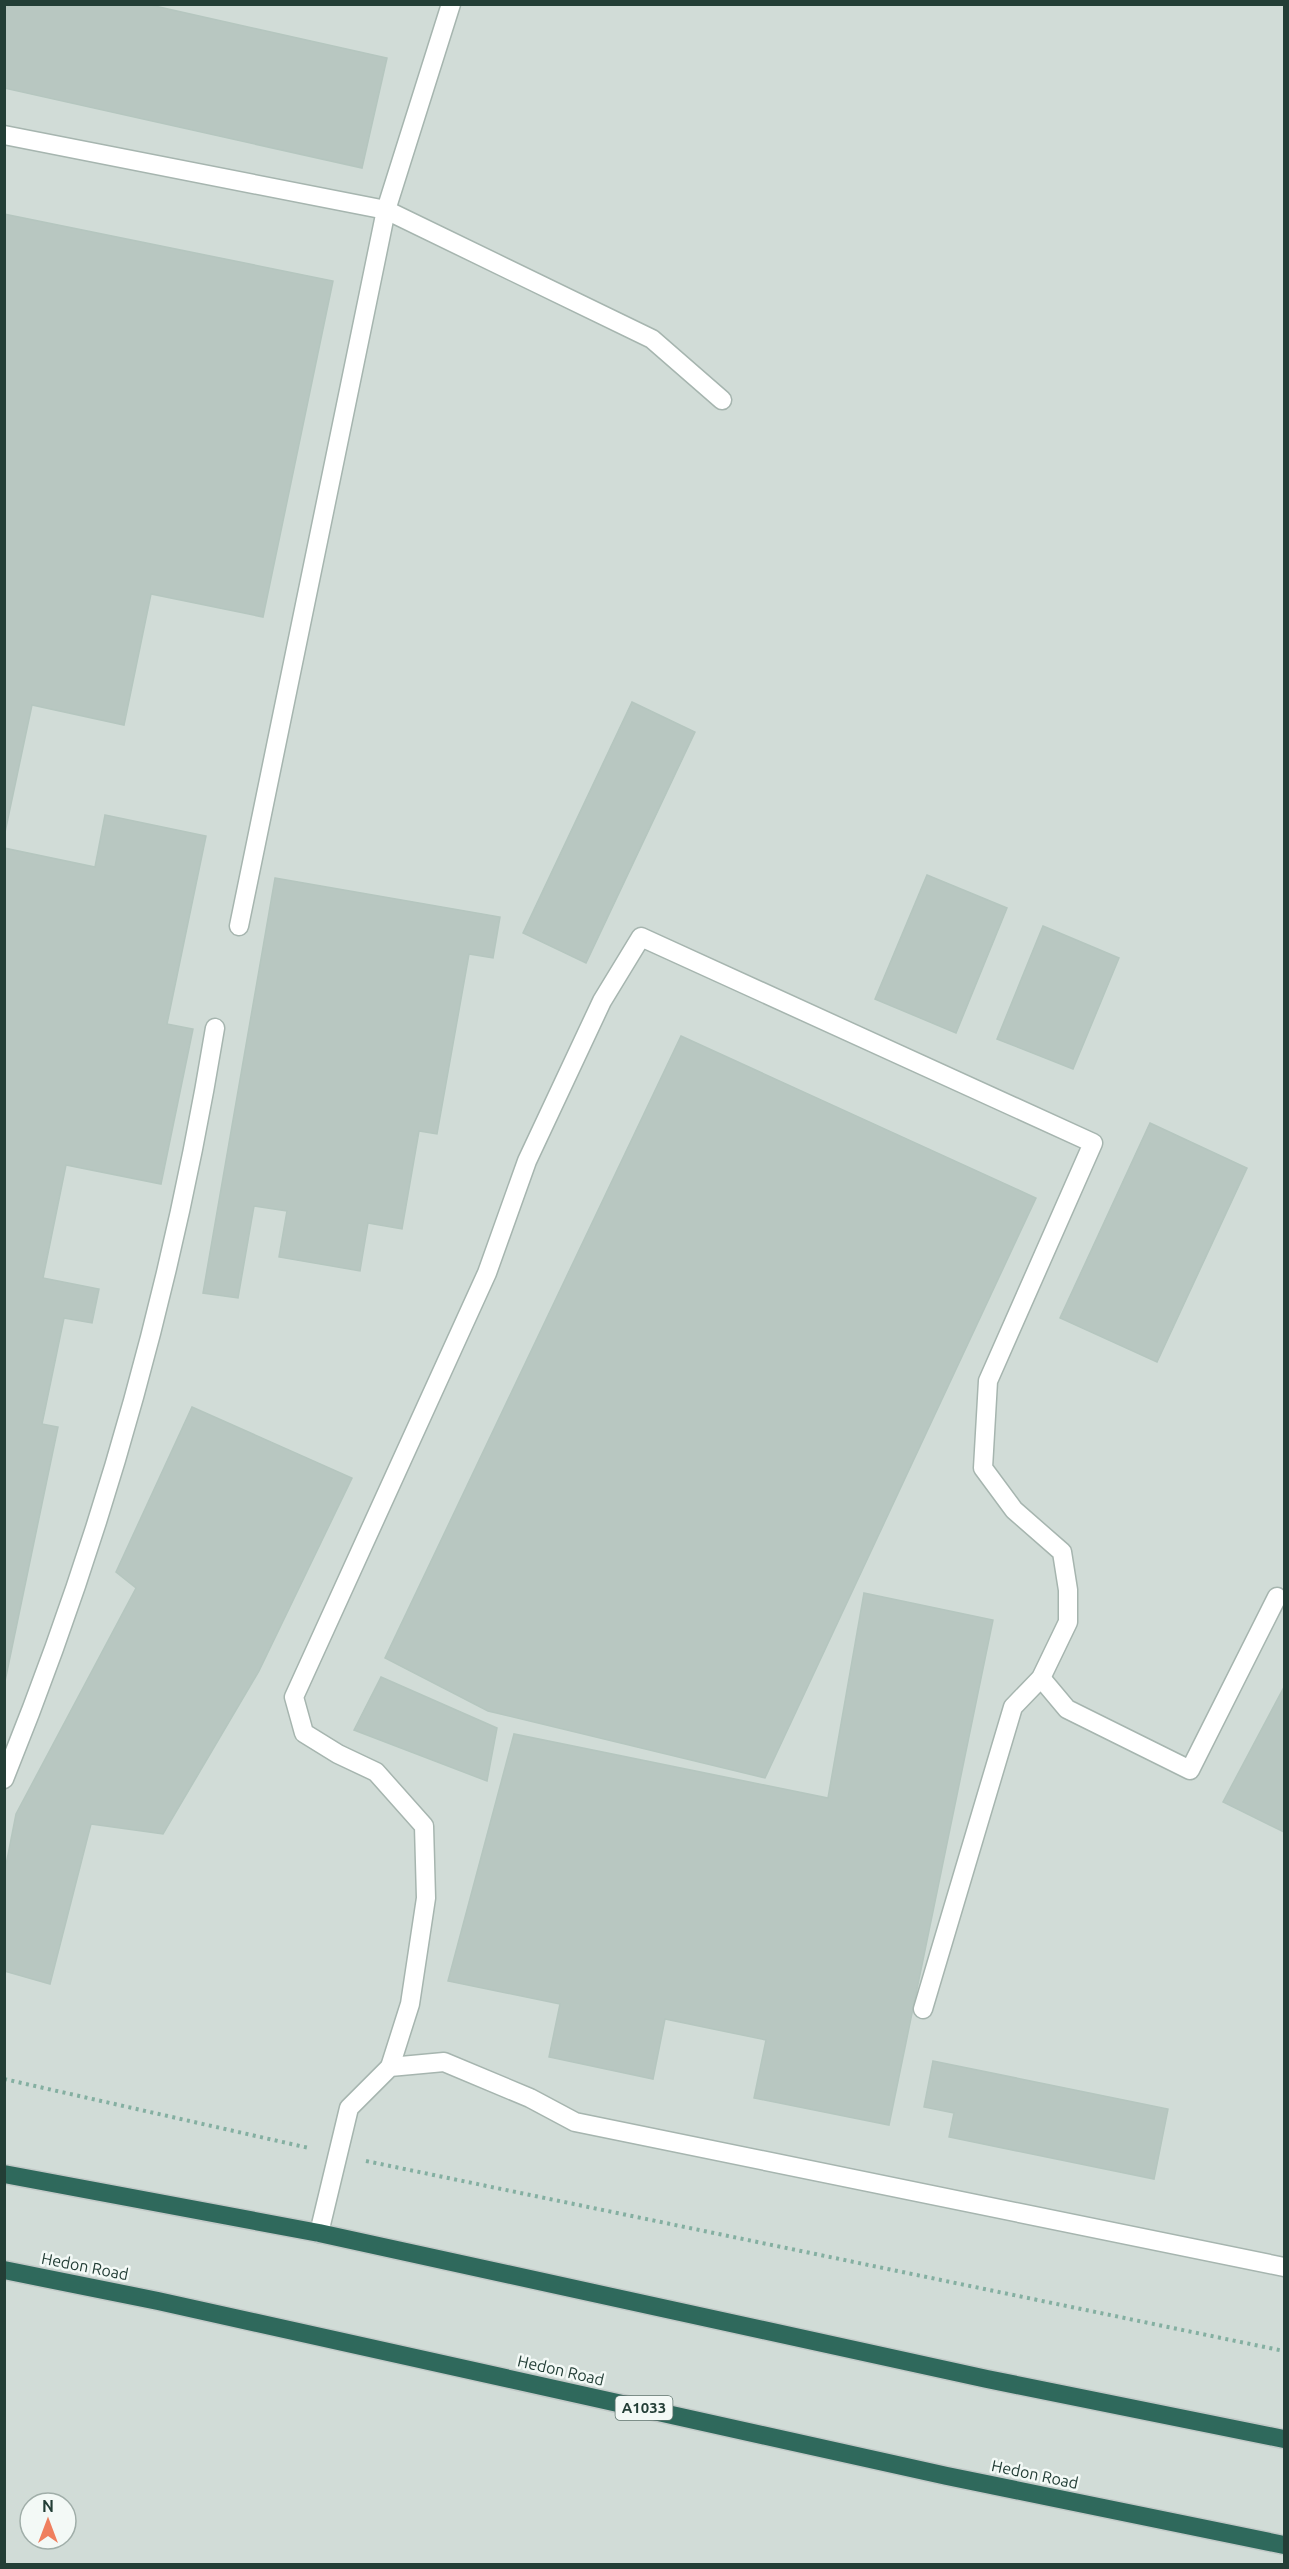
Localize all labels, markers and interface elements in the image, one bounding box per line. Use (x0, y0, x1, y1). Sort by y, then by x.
street label: Hedon Road (40, 2249, 130, 2283)
street label: Hedon Road (516, 2351, 606, 2389)
road number: A1033 (616, 2396, 672, 2420)
street label: Hedon Road (990, 2456, 1080, 2492)
north arrow (18, 2491, 78, 2551)
text: N (42, 2497, 54, 2515)

